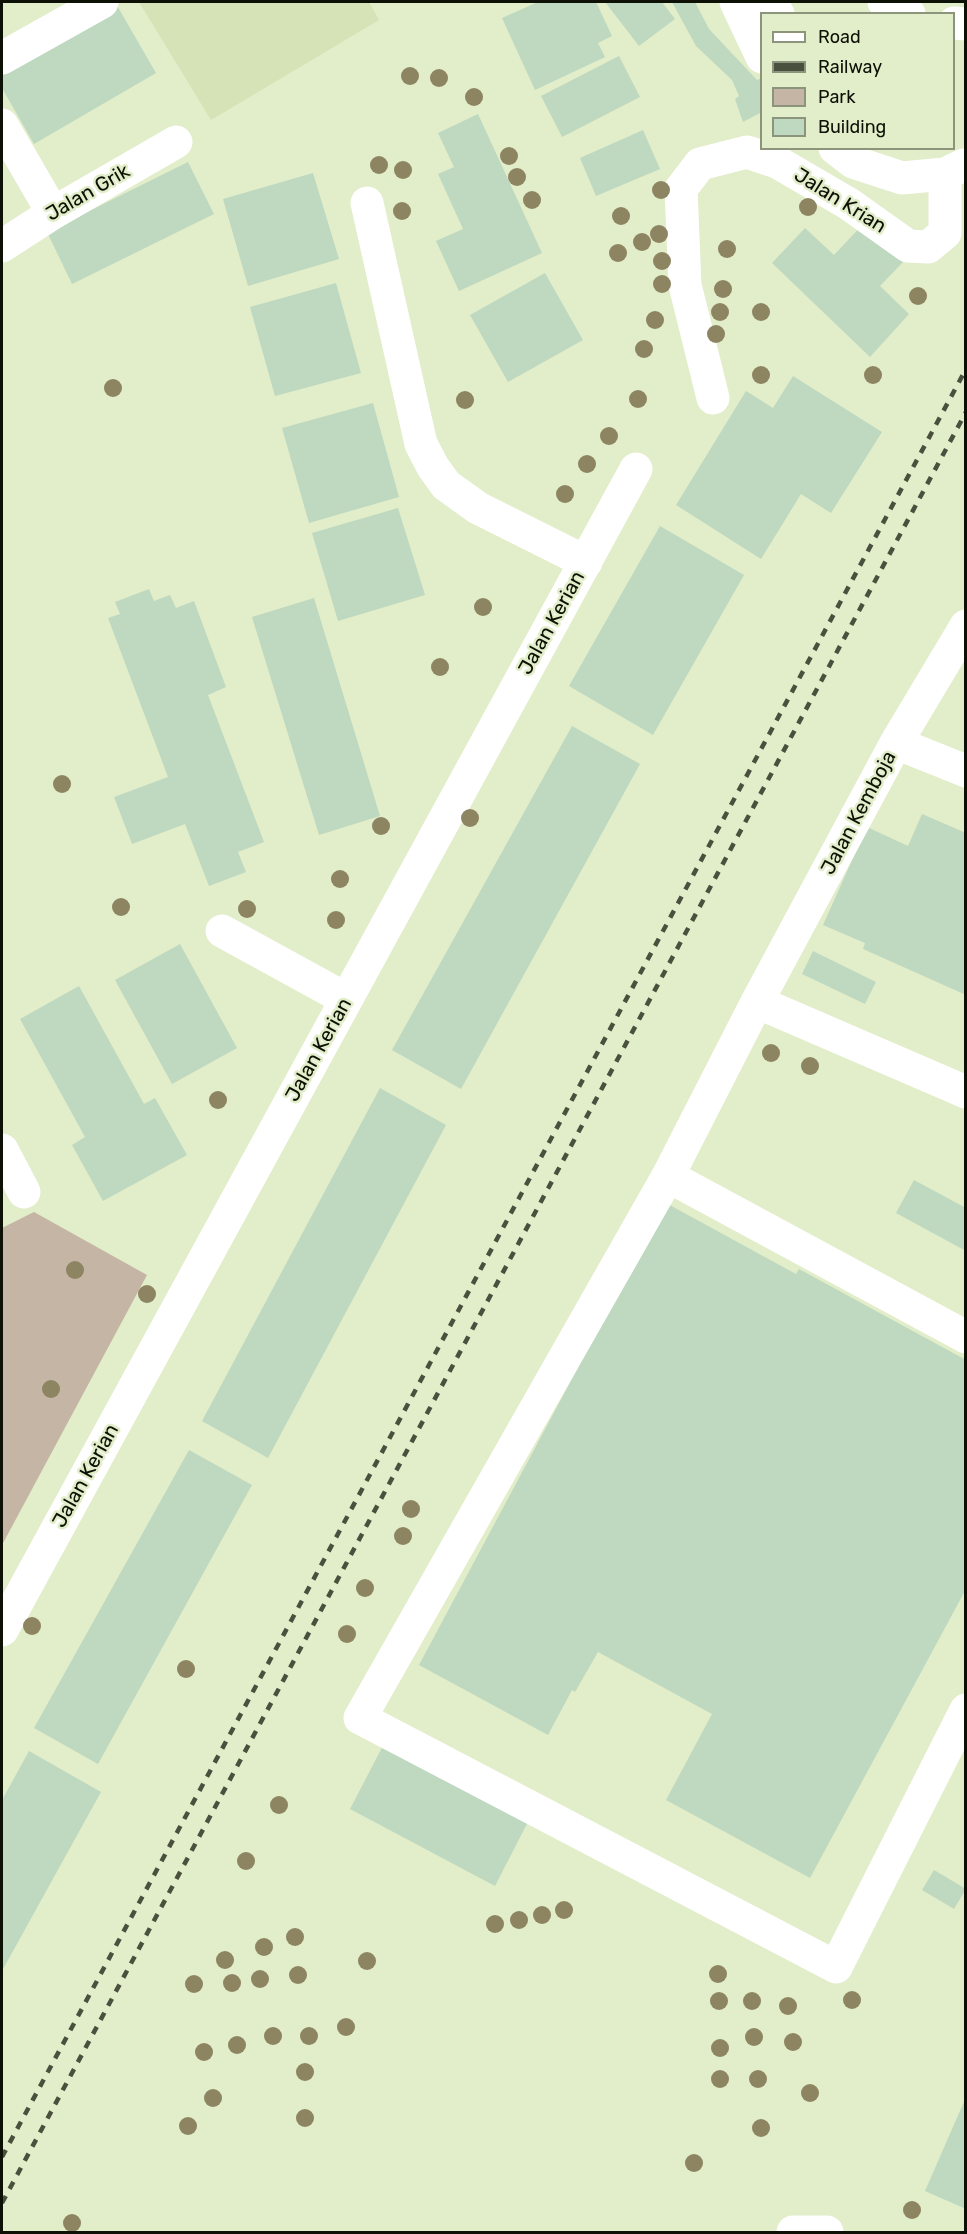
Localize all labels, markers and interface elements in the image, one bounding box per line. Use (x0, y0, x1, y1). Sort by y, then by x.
legend (760, 12, 955, 150)
text: Road (818, 26, 861, 48)
text: Railway (818, 56, 882, 78)
text: Park (818, 86, 855, 108)
text: Building (818, 116, 886, 138)
street label: Jalan Grik (42, 159, 134, 227)
street label: Jalan Krian (789, 163, 891, 239)
street label: Jalan Kerian (514, 567, 590, 679)
street label: Jalan Kemboja (816, 747, 902, 879)
street label: Jalan Kerian (281, 994, 357, 1106)
street label: Jalan Kerian (48, 1420, 124, 1532)

